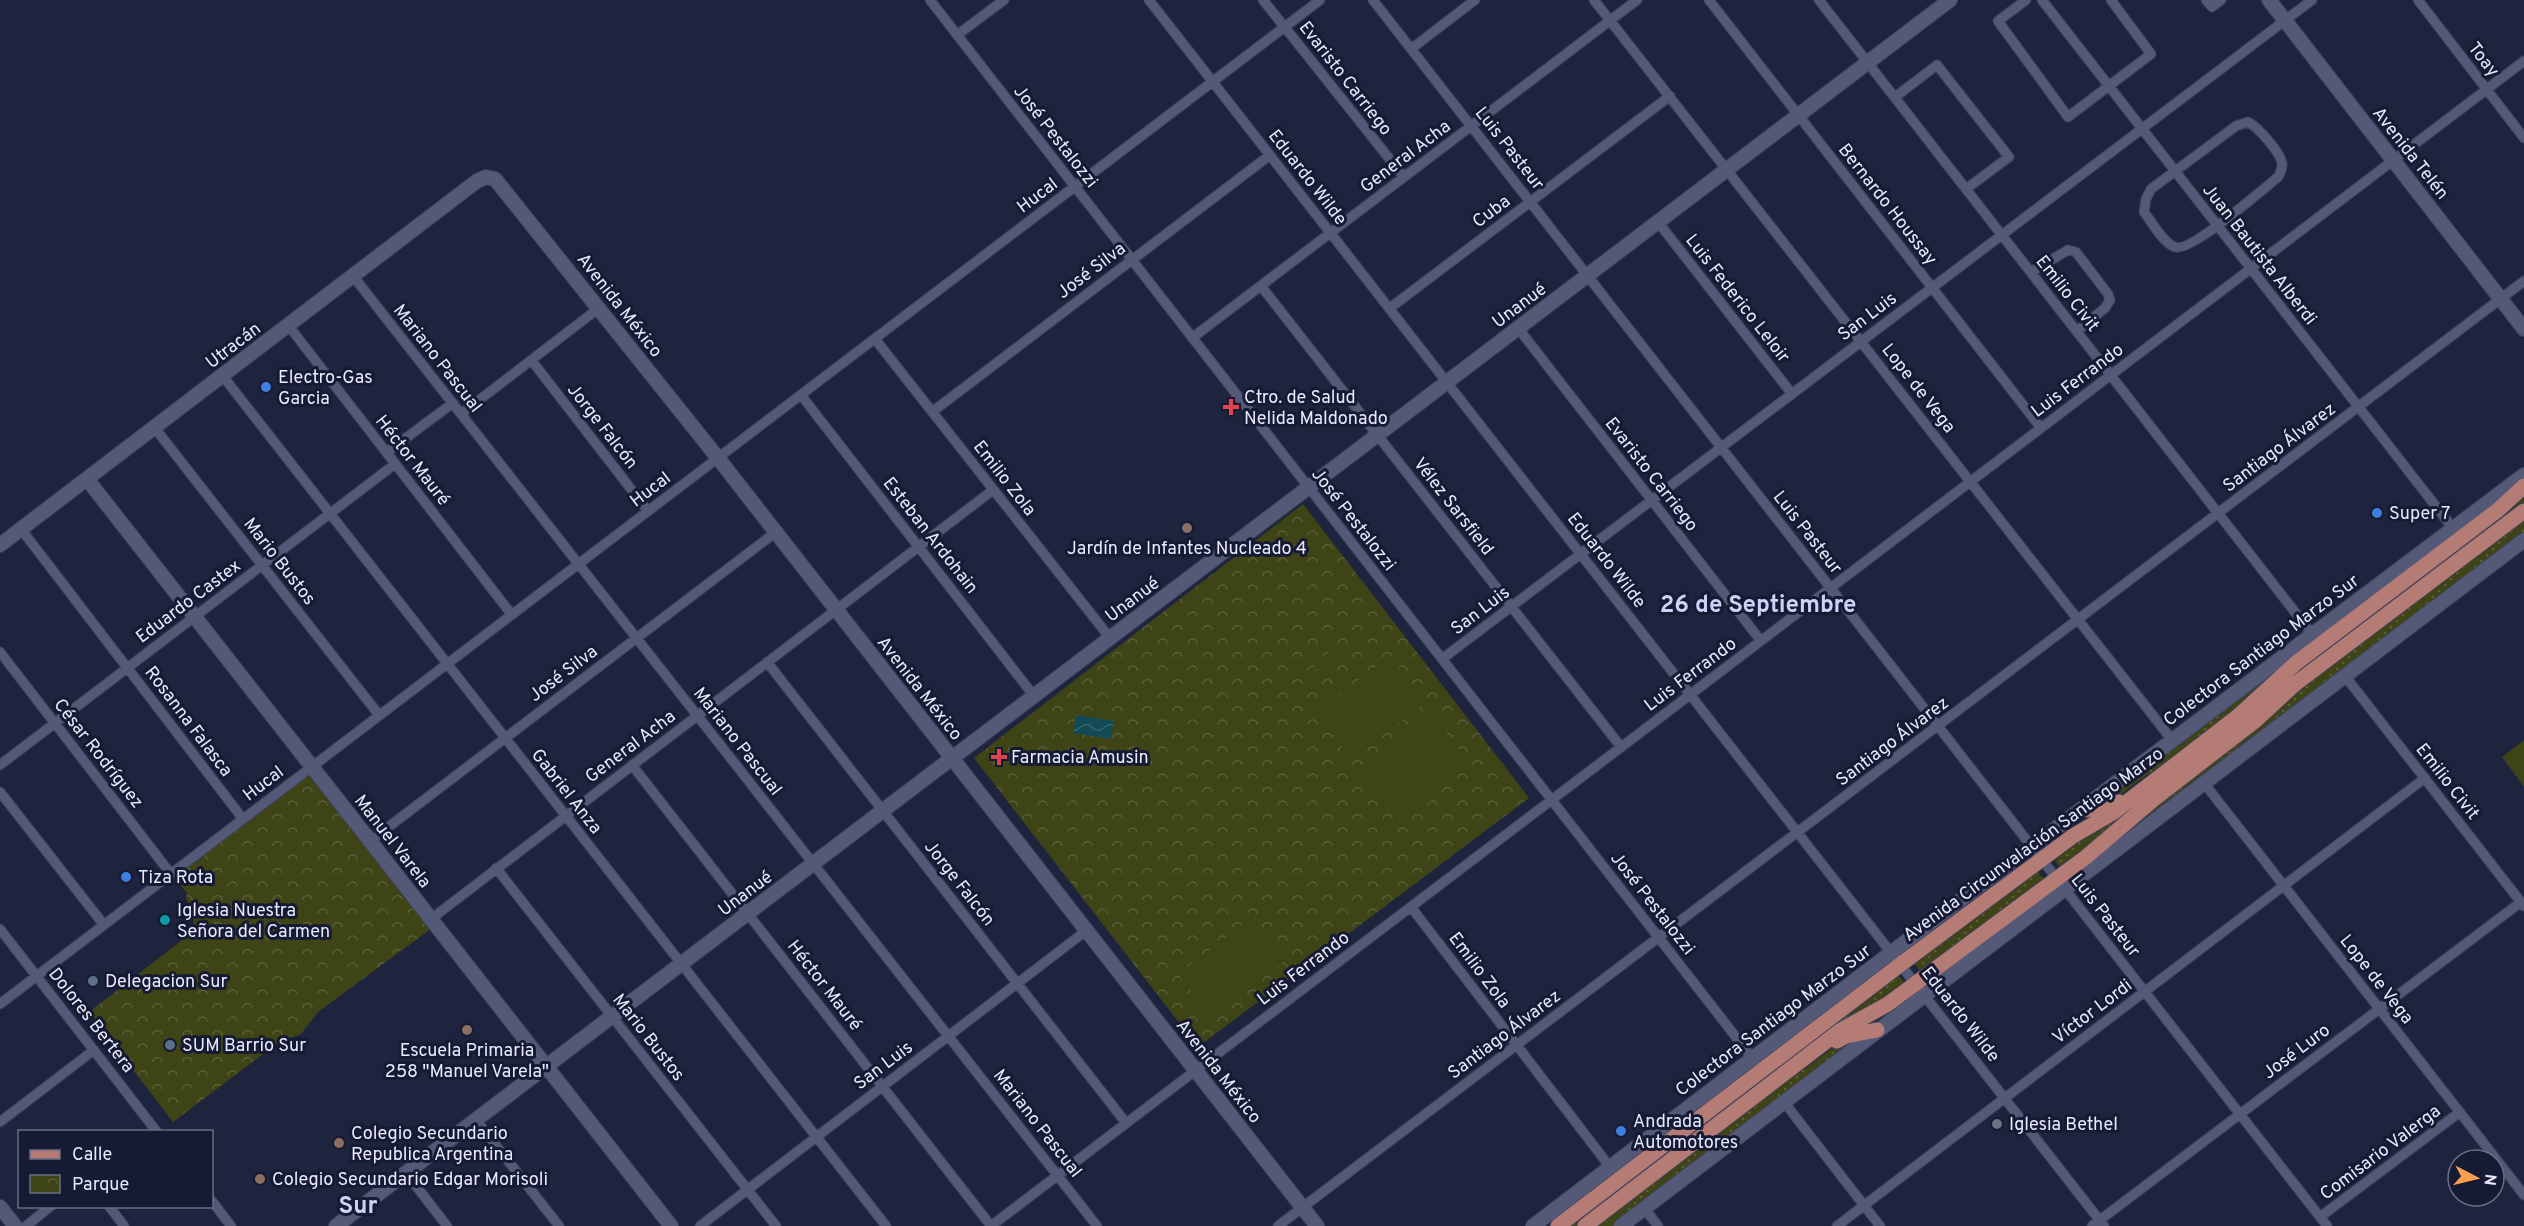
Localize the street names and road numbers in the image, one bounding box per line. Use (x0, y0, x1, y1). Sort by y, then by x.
street label: Evaristo Carriego (1293, 17, 1397, 141)
street label: Toay (2462, 38, 2504, 82)
street label: José Pestalozzi (1007, 81, 1102, 193)
street label: Luis Pasteur (1469, 103, 1549, 195)
street label: Avenida Telén (2367, 103, 2453, 205)
street label: General Acha (1356, 116, 1456, 199)
street label: Eduardo Wilde (1262, 126, 1351, 230)
street label: Bernardo Houssay (1832, 139, 1941, 270)
street label: Hucal (1013, 173, 1063, 219)
street label: Juan Bautista Alberdi (2196, 180, 2321, 330)
street label: Cuba (1468, 190, 1515, 234)
street label: Luis Federico Leloir (1679, 230, 1794, 368)
street label: José Silva (1053, 238, 1131, 305)
street label: Avenida México (571, 249, 667, 363)
street label: Emilio Civit (2030, 251, 2104, 337)
street label: Unanué (1488, 278, 1552, 334)
street label: San Luis (1834, 288, 1902, 347)
street label: Mariano Pascual (387, 300, 486, 418)
street label: Utracán (202, 318, 266, 374)
street label: Luis Ferrando (2027, 339, 2129, 423)
street label: Lope de Vega (1876, 340, 1960, 438)
street label: Jorge Falcón (561, 379, 642, 474)
street label: Santiago Álvarez (2218, 397, 2341, 498)
street label: Héctor Mauré (369, 411, 454, 511)
street label: Evaristo Carriego (1599, 413, 1703, 537)
street label: Emilio Zola (967, 437, 1040, 521)
street label: Vélez Sarsfield (1407, 453, 1498, 560)
street label: José Pestalozzi (1305, 464, 1400, 576)
street label: Hucal (626, 467, 676, 513)
street label: Esteban Ardohain (877, 473, 983, 599)
street label: Luis Pasteur (1767, 487, 1847, 579)
street label: Eduardo Wilde (1561, 509, 1650, 613)
street label: Mario Bustos (238, 514, 320, 610)
street label: Eduardo Castex (132, 555, 246, 649)
street label: Colectora Santiago Marzo Sur (2159, 570, 2364, 732)
street label: Unanué (1101, 572, 1165, 628)
street label: San Luis (1447, 582, 1515, 641)
street label: Avenida México (871, 632, 967, 746)
street label: Luis Ferrando (1640, 633, 1742, 717)
street label: José Silva (525, 641, 603, 708)
street label: Rosanna Falasca (139, 662, 237, 782)
street label: Mariano Pascual (687, 683, 786, 801)
street label: Santiago Álvarez (1831, 691, 1954, 792)
street label: César Rodríguez (48, 694, 148, 813)
street label: General Acha (581, 706, 681, 789)
street label: Emilio Civit (2410, 739, 2484, 825)
street label: Avenida Circunvalación Santiago Marzo (1899, 743, 2169, 947)
street label: Gabriel Anza (525, 745, 606, 839)
street label: Hucal (239, 761, 289, 807)
street label: Manuel Varela (348, 791, 435, 893)
street label: Jorge Falcón (918, 836, 999, 931)
street label: José Pestalozzi (1604, 848, 1699, 960)
street label: Unanué (714, 866, 778, 922)
street label: Luis Pasteur (2065, 870, 2145, 962)
street label: Luis Ferrando (1253, 927, 1355, 1011)
street label: Emilio Zola (1443, 928, 1515, 1014)
street label: Lope de Vega (2334, 931, 2418, 1029)
street label: Héctor Mauré (781, 936, 866, 1036)
street label: Colectora Santiago Marzo Sur (1671, 940, 1876, 1102)
street label: Eduardo Wilde (1915, 963, 2004, 1067)
street label: Dolores Bertera (43, 964, 139, 1078)
street label: Víctor Lordi (2048, 975, 2137, 1050)
street label: Santiago Álvarez (1443, 984, 1566, 1085)
street label: Mario Bustos (607, 990, 689, 1086)
street label: Avenida México (1170, 1015, 1266, 1129)
street label: José Luro (2259, 1019, 2335, 1085)
street label: San Luis (850, 1037, 918, 1096)
street label: Mariano Pascual (987, 1065, 1086, 1183)
street label: Comisario Valerga (2316, 1100, 2446, 1206)

